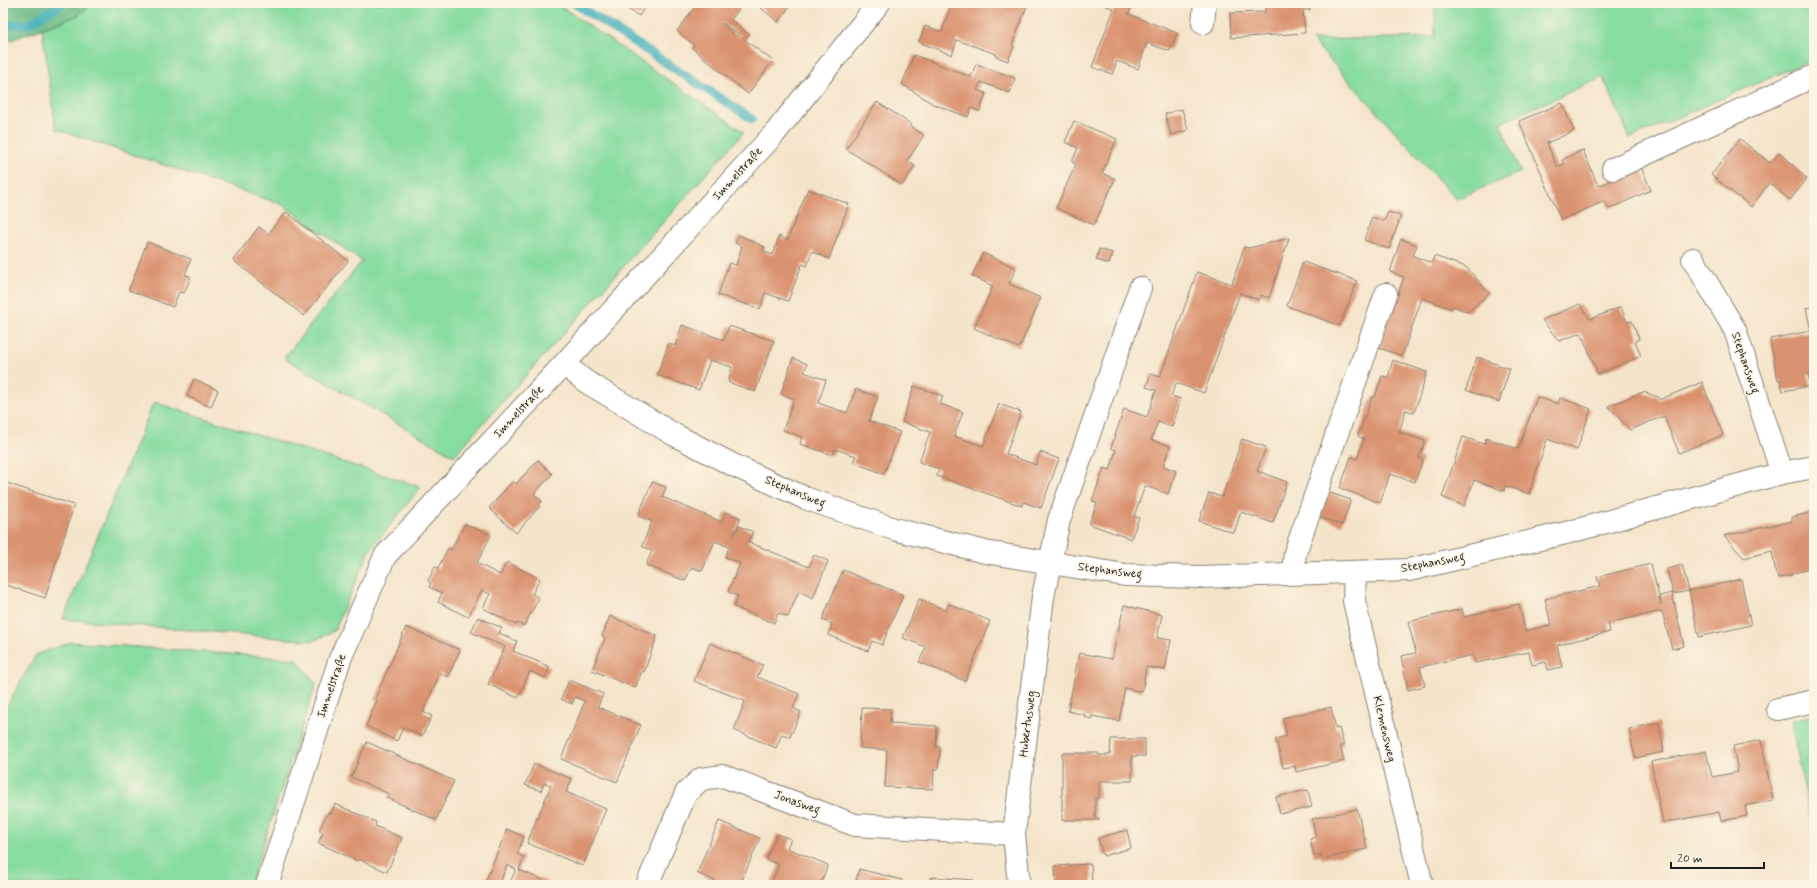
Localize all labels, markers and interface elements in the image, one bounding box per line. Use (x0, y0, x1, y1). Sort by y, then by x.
street label: Immelstraße (710, 144, 766, 204)
street label: Stephansweg (1726, 330, 1763, 397)
street label: Immelstraße (490, 382, 548, 442)
street label: Stephansweg (762, 472, 828, 513)
street label: Stephansweg (1400, 549, 1467, 578)
street label: Stephansweg (1077, 559, 1143, 584)
street label: Immelstraße (314, 652, 350, 720)
street label: Hubertusweg (1016, 690, 1040, 758)
street label: Klemensweg (1369, 694, 1399, 764)
street label: Jonasweg (771, 787, 823, 820)
scale bar (1671, 844, 1764, 870)
text: 20 m (1677, 851, 1703, 867)

